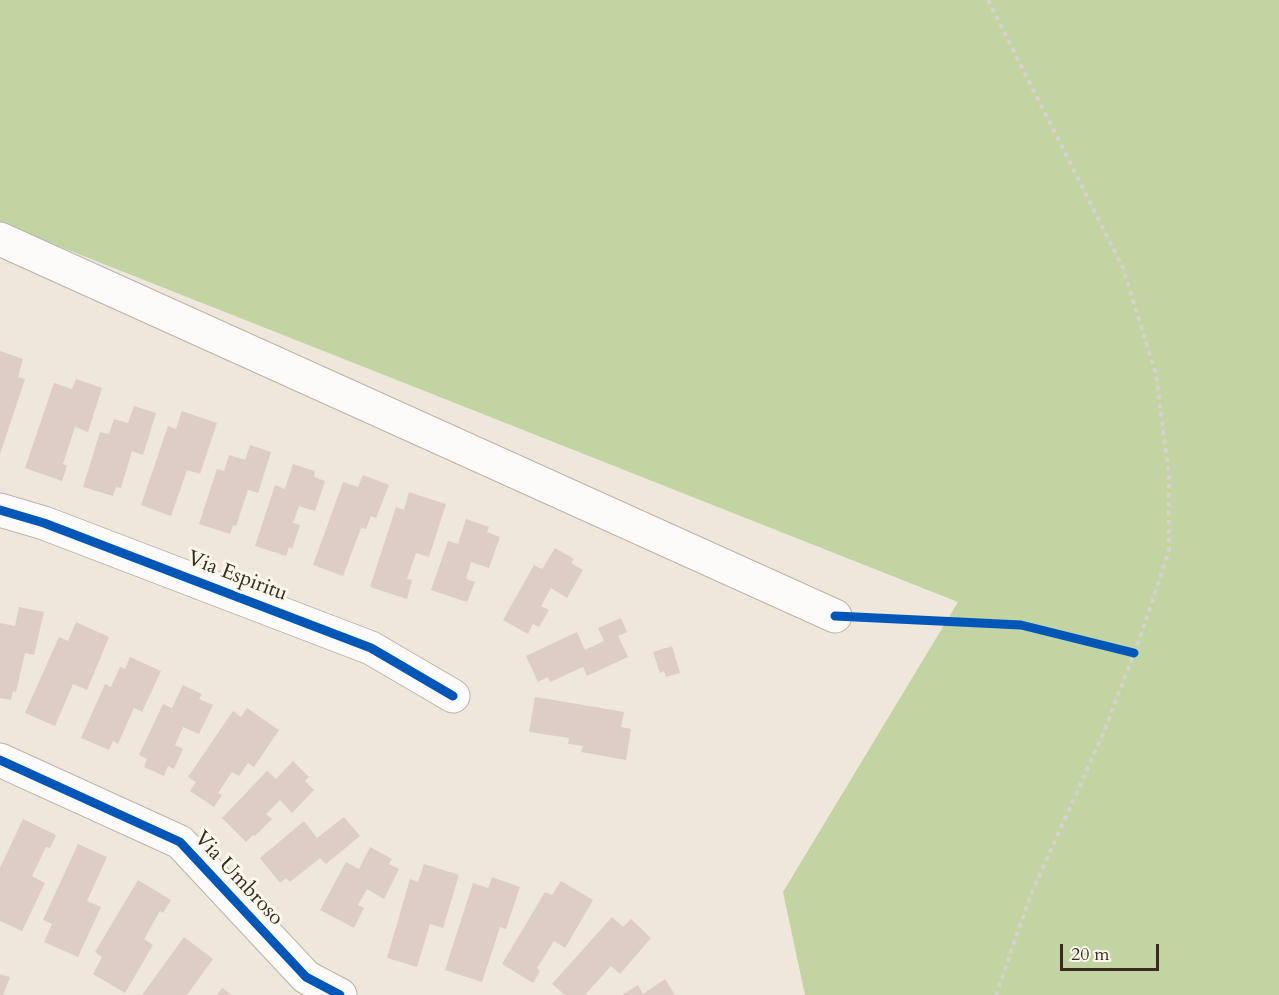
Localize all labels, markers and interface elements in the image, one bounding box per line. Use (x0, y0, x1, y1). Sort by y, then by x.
street label: Via Espiritu (184, 546, 290, 608)
street label: Via Umbroso (188, 827, 288, 931)
scale bar (1063, 932, 1162, 970)
text: 20 m (1071, 942, 1110, 967)

